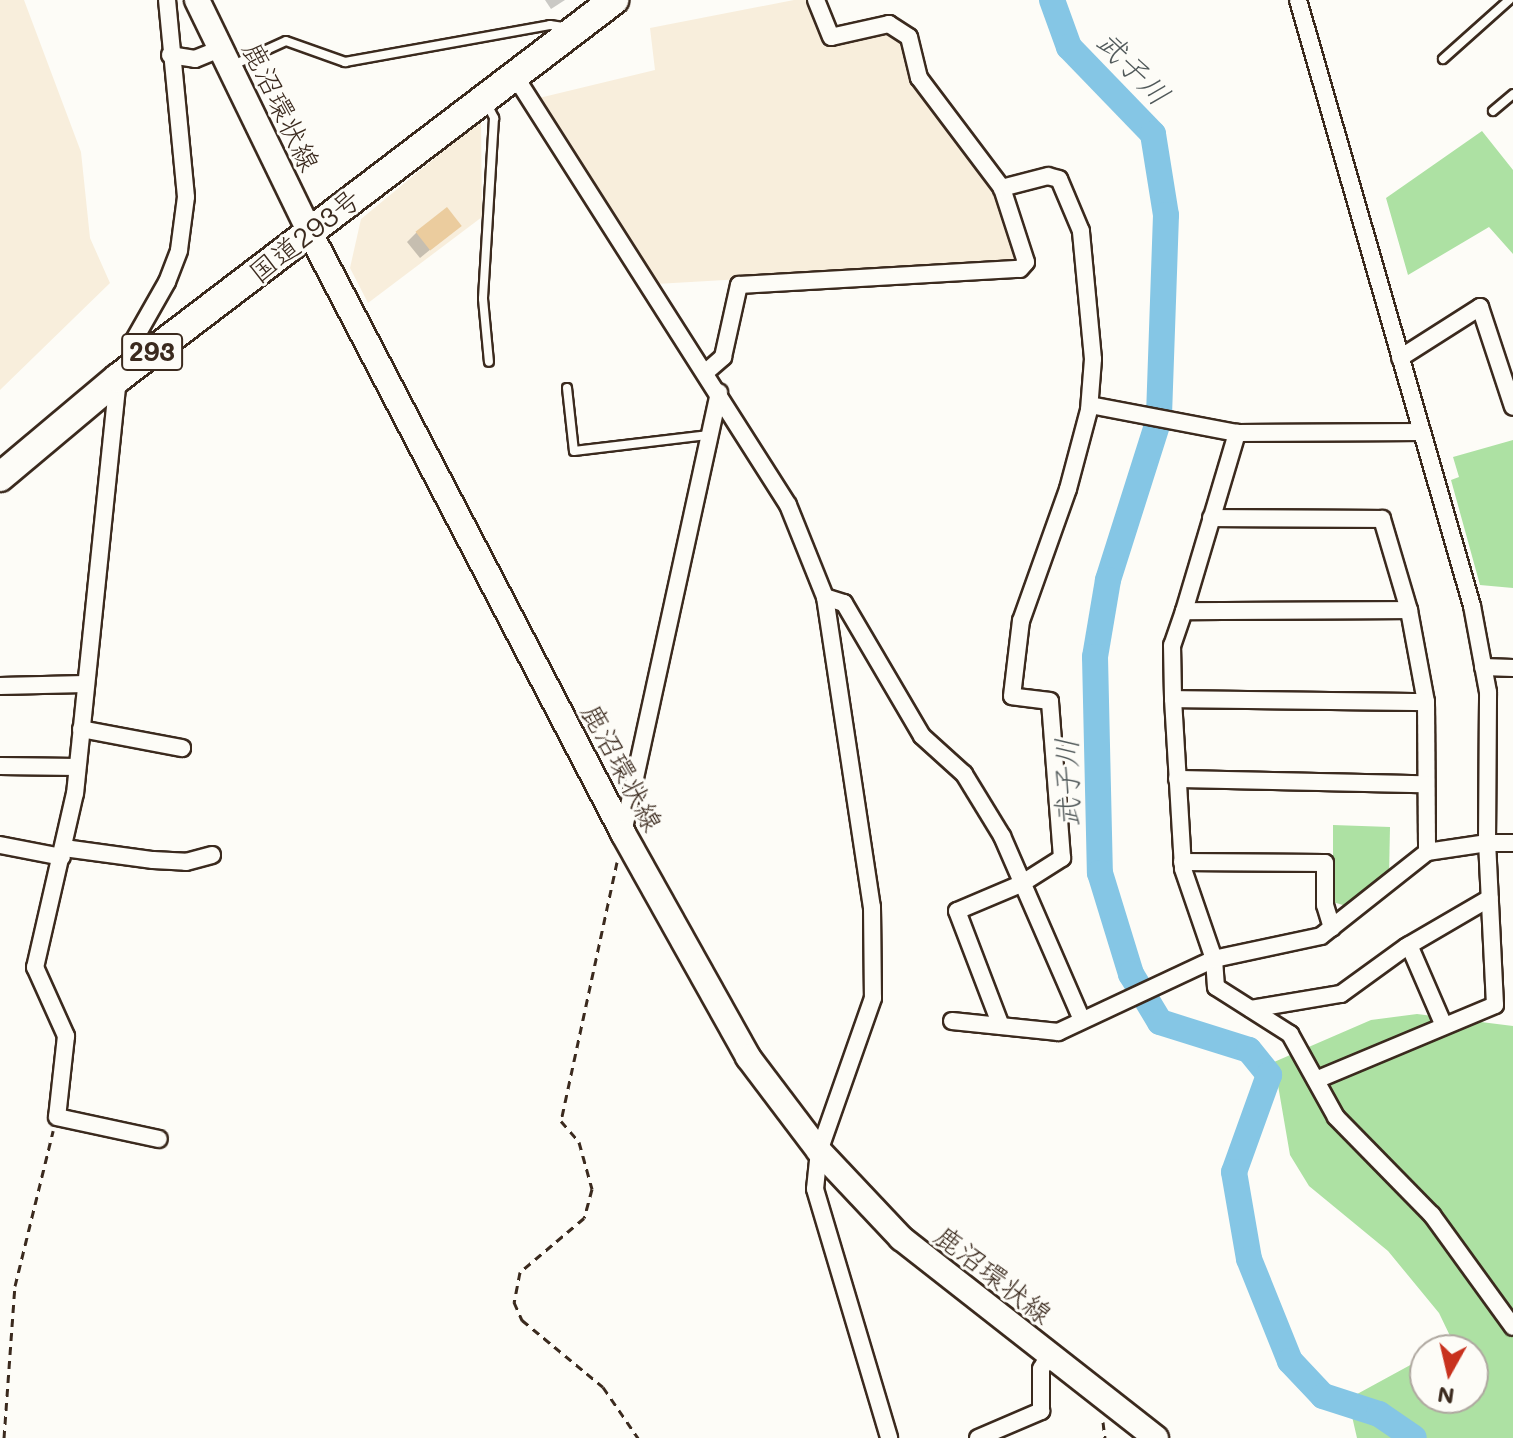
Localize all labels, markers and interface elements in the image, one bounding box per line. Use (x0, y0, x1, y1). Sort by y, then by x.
water label: 武子川 (1090, 22, 1178, 112)
street label: 鹿沼環状線 (236, 36, 328, 176)
street label: 国道293号 (241, 181, 367, 289)
road number: 293 (120, 330, 184, 374)
street label: 鹿沼環状線 (575, 697, 671, 837)
water label: 武子川 (1047, 738, 1085, 828)
street label: 鹿沼環状線 (928, 1218, 1060, 1330)
north arrow (1409, 1334, 1489, 1414)
text: N (1436, 1381, 1456, 1412)

